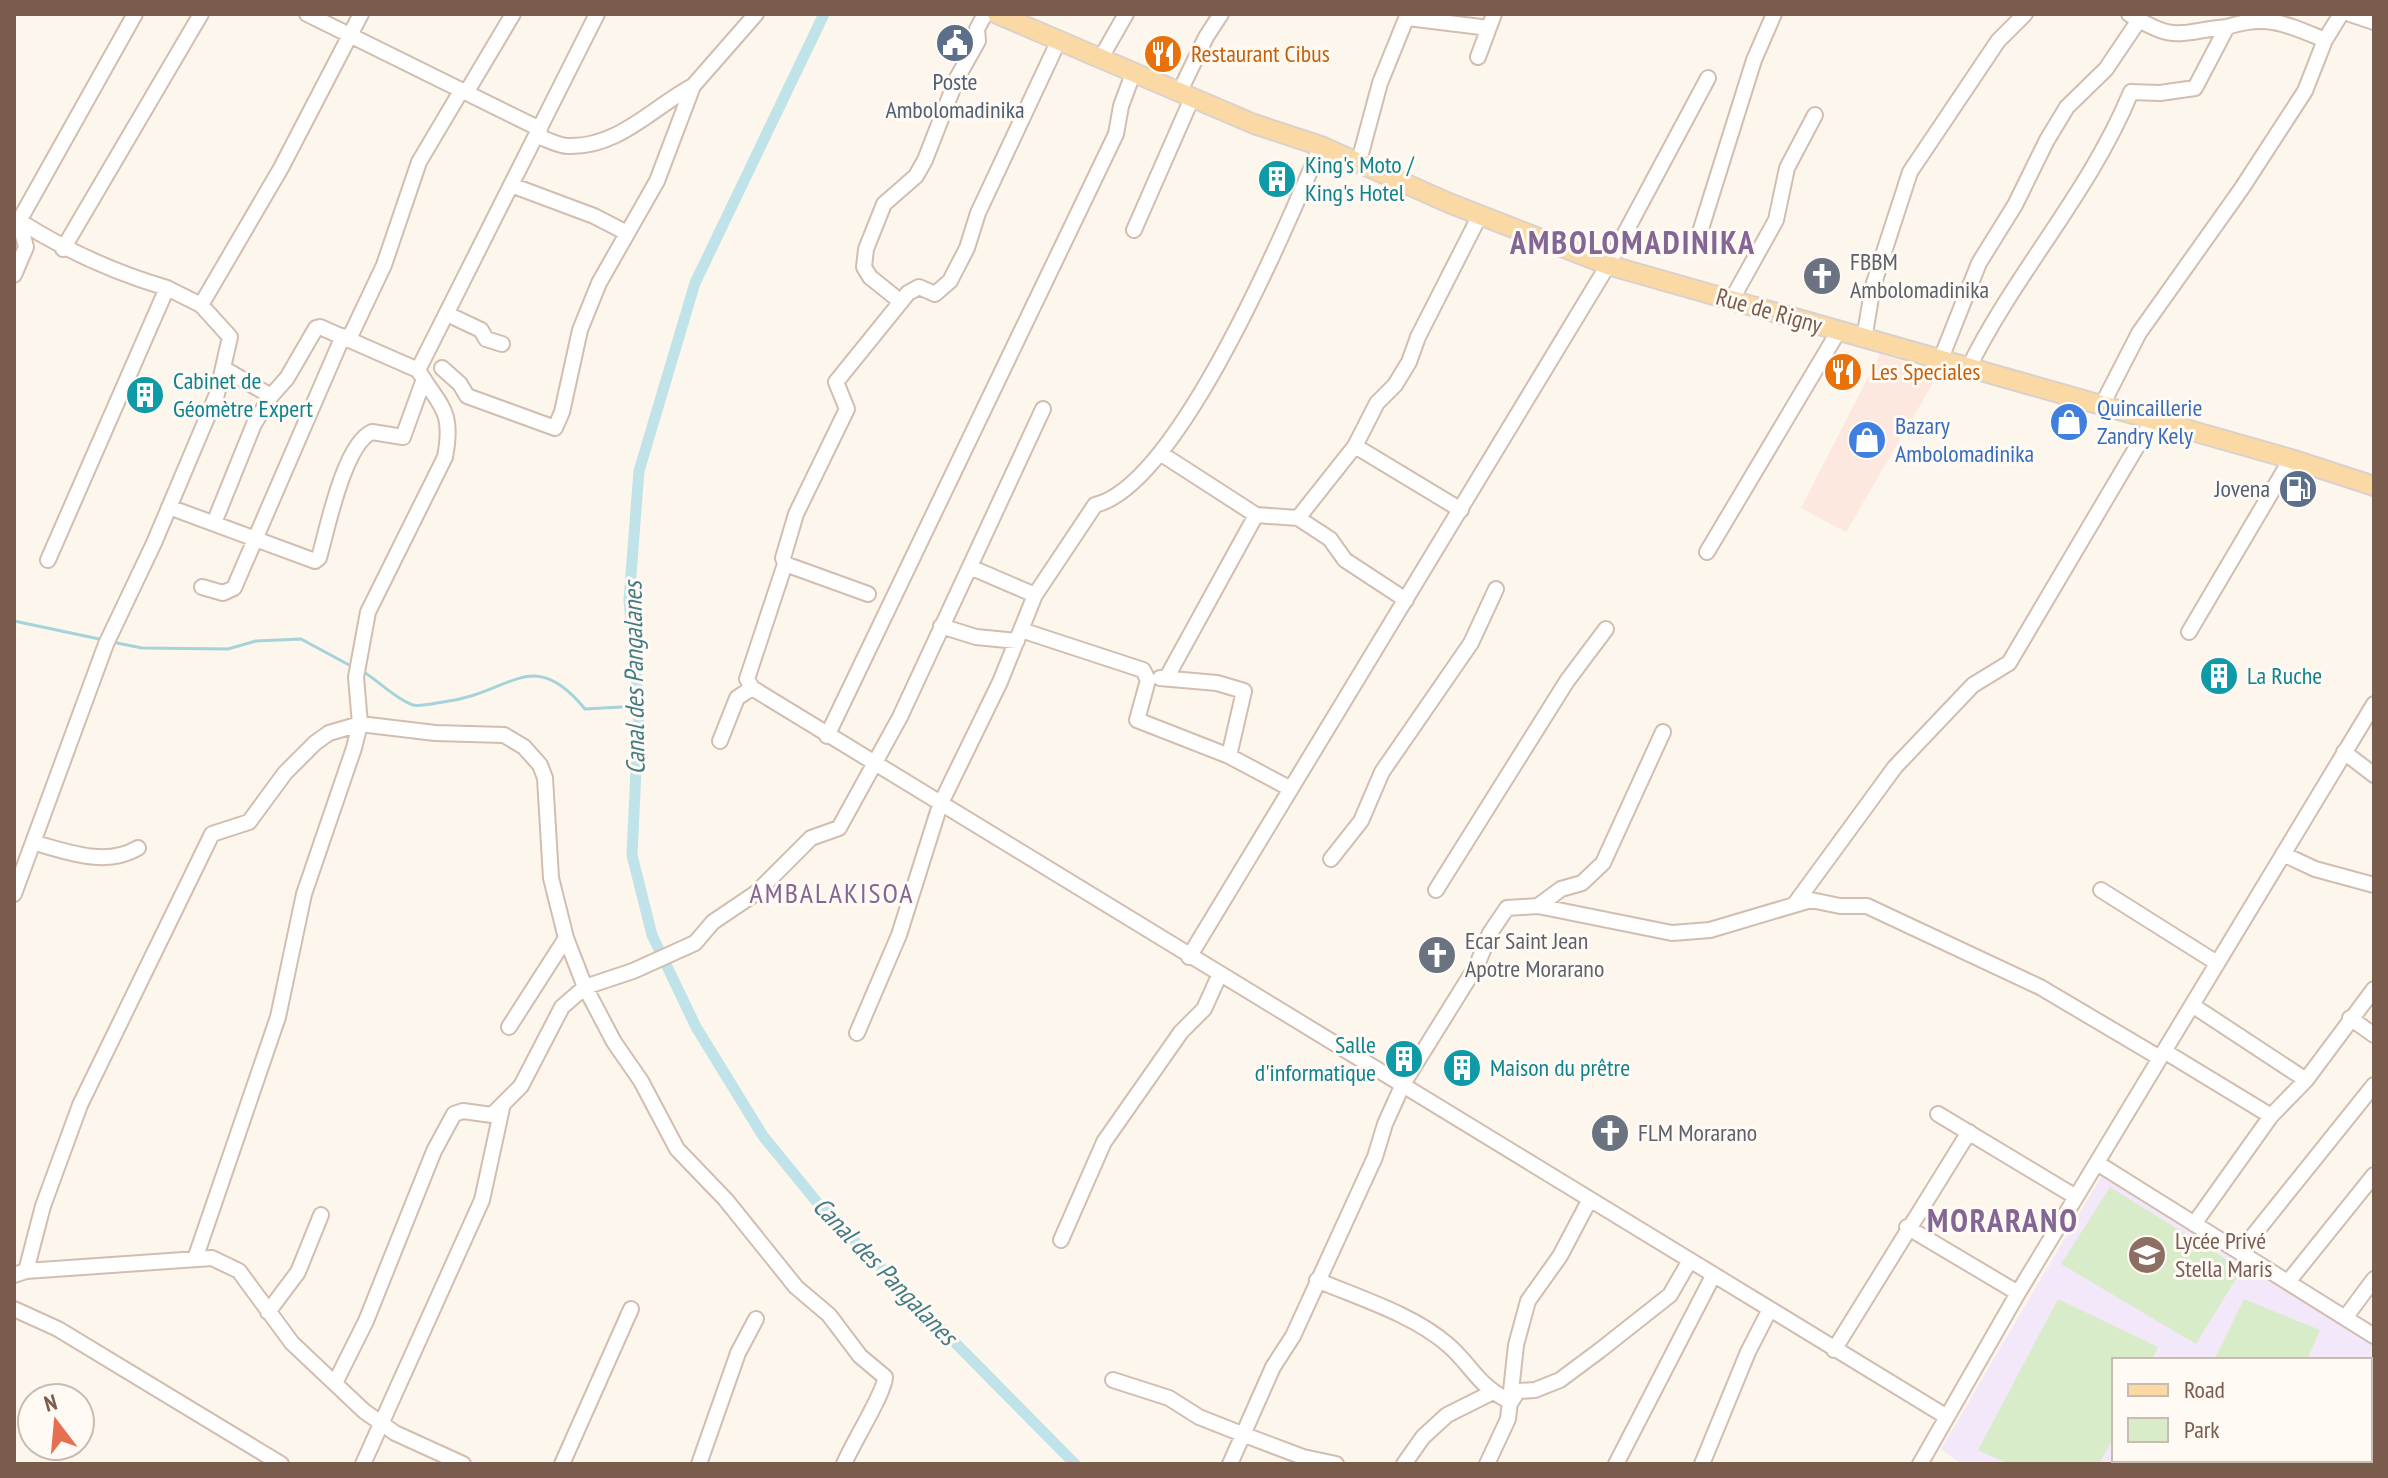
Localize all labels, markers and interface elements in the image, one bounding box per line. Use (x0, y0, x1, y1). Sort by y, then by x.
public building icon: Poste Ambolomadinika (934, 22, 976, 64)
restaurant icon: Restaurant Cibus (1142, 33, 1184, 75)
place label: Restaurant Cibus (1191, 38, 1330, 69)
place label: Poste Ambolomadinika (885, 66, 1025, 125)
place label: King's Moto / King's Hotel (1305, 149, 1415, 208)
building icon: King's Moto / King's Hotel (1256, 158, 1298, 200)
district label: AMBOLOMADINIKA (1509, 221, 1756, 263)
place label: FBBM Ambolomadinika (1850, 246, 1989, 305)
church icon: FBBM Ambolomadinika (1801, 255, 1843, 297)
street label: Rue de Rigny (1712, 281, 1826, 340)
restaurant icon: Les Speciales (1822, 351, 1864, 393)
place label: Les Speciales (1871, 356, 1980, 387)
place label: Cabinet de Géomètre Expert (173, 365, 313, 424)
building icon: Cabinet de Géomètre Expert (124, 374, 166, 416)
place label: Quincaillerie Zandry Kely (2097, 392, 2202, 451)
shop icon: Quincaillerie Zandry Kely (2048, 401, 2090, 443)
place label: Bazary Ambolomadinika (1895, 410, 2034, 469)
shop icon: Bazary Ambolomadinika (1846, 419, 1888, 461)
fuel station icon: Jovena (2277, 468, 2319, 510)
place label: Jovena (2214, 473, 2270, 504)
water label: Canal des Pangalanes (615, 579, 652, 775)
building icon: La Ruche (2198, 655, 2240, 697)
place label: La Ruche (2247, 660, 2322, 691)
district label: AMBALAKISOA (750, 874, 914, 911)
place label: Ecar Saint Jean Apotre Morarano (1465, 925, 1604, 984)
church icon: Ecar Saint Jean Apotre Morarano (1416, 934, 1458, 976)
place label: Salle d'informatique (1255, 1029, 1376, 1088)
building icon: Salle d'informatique (1383, 1038, 1425, 1080)
building icon: Maison du prêtre (1441, 1047, 1483, 1089)
place label: Maison du prêtre (1490, 1052, 1630, 1083)
church icon: FLM Morarano (1589, 1112, 1631, 1154)
place label: FLM Morarano (1638, 1117, 1757, 1148)
water label: Canal des Pangalanes (806, 1190, 966, 1353)
district label: MORARANO (1927, 1199, 2079, 1241)
place label: Lycée Privé Stella Maris (2175, 1225, 2272, 1284)
school or university icon: Lycée Privé Stella Maris (2126, 1234, 2168, 1276)
legend (2112, 1358, 2372, 1462)
text: Road (2184, 1374, 2225, 1405)
north arrow (16, 1382, 96, 1462)
text: N (41, 1388, 60, 1418)
text: Park (2184, 1414, 2220, 1445)

